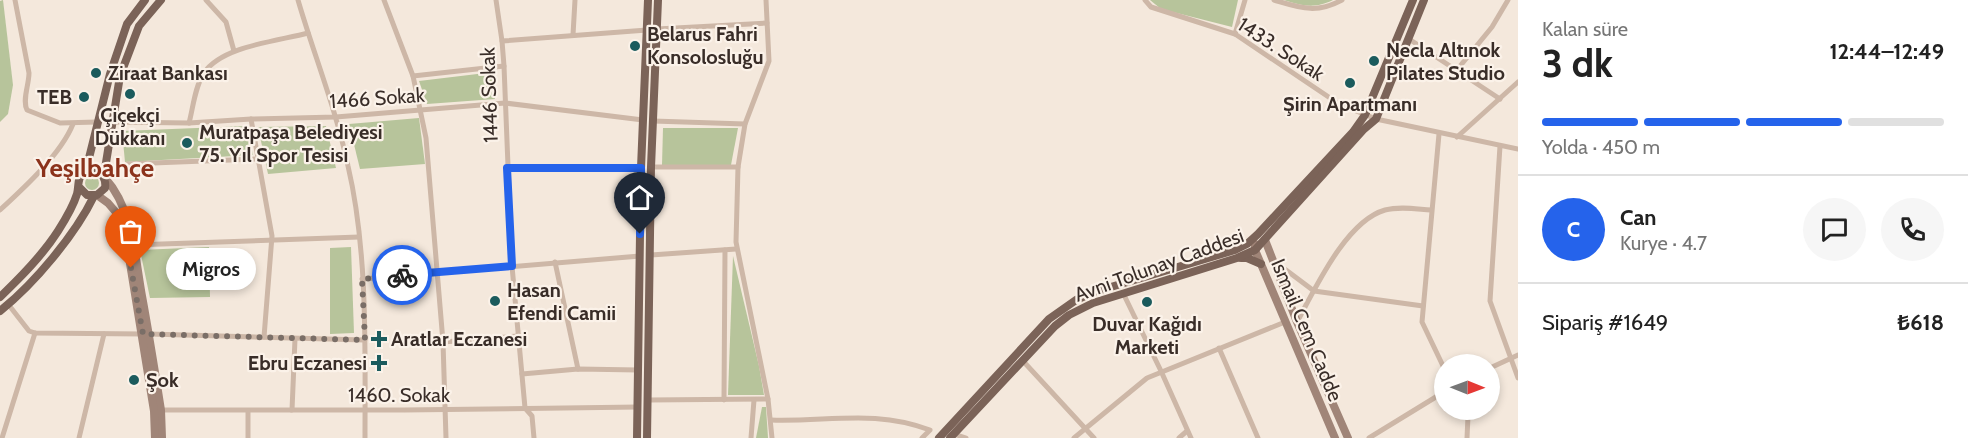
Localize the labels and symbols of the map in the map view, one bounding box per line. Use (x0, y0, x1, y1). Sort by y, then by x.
street label: 1433. Sokak (1233, 12, 1329, 86)
place label: Belarus Fahri Konsolosluğu (647, 22, 763, 69)
place label: Necla Altınok Pilates Studio (1386, 38, 1505, 85)
marker: Belarus Fahri Konsolosluğu (628, 39, 642, 53)
street label: 1446 Sokak (475, 47, 503, 143)
marker: Necla Altınok Pilates Studio (1367, 54, 1381, 68)
place label: Ziraat Bankası (108, 61, 228, 85)
marker: Ziraat Bankası (89, 66, 103, 80)
marker: Şirin Apartmanı (1343, 76, 1357, 90)
street label: 1466 Sokak (329, 83, 425, 113)
place label: TEB (37, 85, 72, 109)
marker: Çiçekçi Dükkanı (123, 87, 137, 101)
marker: TEB (77, 90, 91, 104)
place label: Şirin Apartmanı (1283, 92, 1417, 116)
place label: Çiçekçi Dükkanı (95, 103, 165, 150)
place label: Muratpaşa Belediyesi 75. Yıl Spor Tesisi (199, 120, 383, 167)
marker: Muratpaşa Belediyesi 75. Yıl Spor Tesisi (180, 136, 194, 150)
district label: Yeşilbahçe (35, 152, 154, 184)
pin (614, 172, 665, 234)
pin (105, 206, 156, 268)
street label: Avni Tolunay Caddesi (1071, 223, 1247, 307)
courier (372, 245, 432, 305)
callout: Migros (167, 247, 257, 289)
street label: Ismail Cem Cadde (1266, 255, 1348, 405)
place label: Hasan Efendi Camii (507, 278, 616, 325)
marker: Hasan Efendi Camii (488, 294, 502, 308)
marker: Duvar Kağıdı Marketi (1140, 295, 1154, 309)
place label: Duvar Kağıdı Marketi (1092, 312, 1202, 359)
place label: Aratlar Eczanesi (391, 327, 527, 351)
marker: Aratlar Eczanesi (372, 332, 386, 346)
place label: Ebru Eczanesi (248, 351, 367, 375)
north arrow (1434, 354, 1500, 420)
marker: Ebru Eczanesi (372, 356, 386, 370)
place label: Şok (146, 368, 179, 392)
marker: Şok (127, 373, 141, 387)
street label: 1460. Sokak (348, 383, 450, 407)

